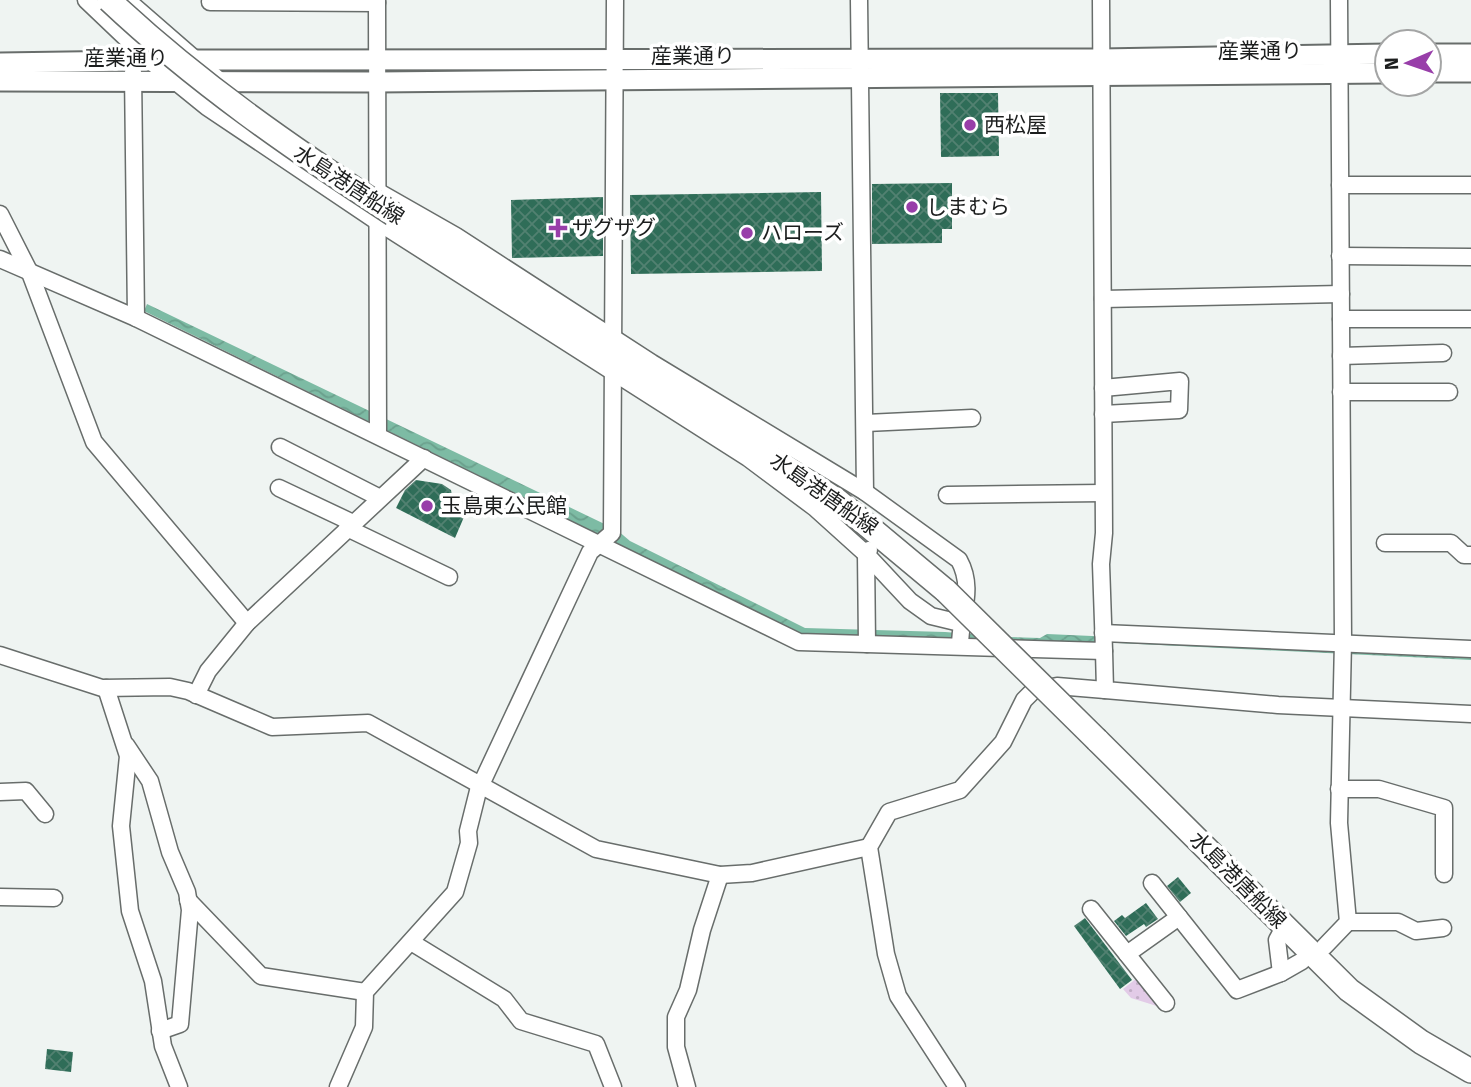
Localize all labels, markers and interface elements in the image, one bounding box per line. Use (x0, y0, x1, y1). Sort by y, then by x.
north arrow (1373, 28, 1443, 98)
street label: 産業通り (1218, 38, 1302, 64)
street label: 産業通り (651, 43, 735, 69)
street label: 産業通り (84, 45, 168, 71)
text: N (1380, 57, 1403, 70)
place label: 西松屋 (984, 112, 1047, 138)
marker: 西松屋 (962, 117, 978, 133)
street label: 水島港唐船線 (289, 140, 409, 230)
place label: しまむら (926, 194, 1010, 220)
marker: しまむら (904, 199, 920, 215)
place label: ザグザグ (572, 215, 656, 241)
marker: ザグザグ (550, 220, 566, 236)
place label: ハローズ (761, 220, 844, 246)
marker: ハローズ (739, 225, 755, 241)
street label: 水島港唐船線 (765, 447, 883, 541)
place label: 玉島東公民館 (441, 493, 567, 519)
marker: 玉島東公民館 (419, 498, 435, 514)
street label: 水島港唐船線 (1184, 826, 1292, 934)

